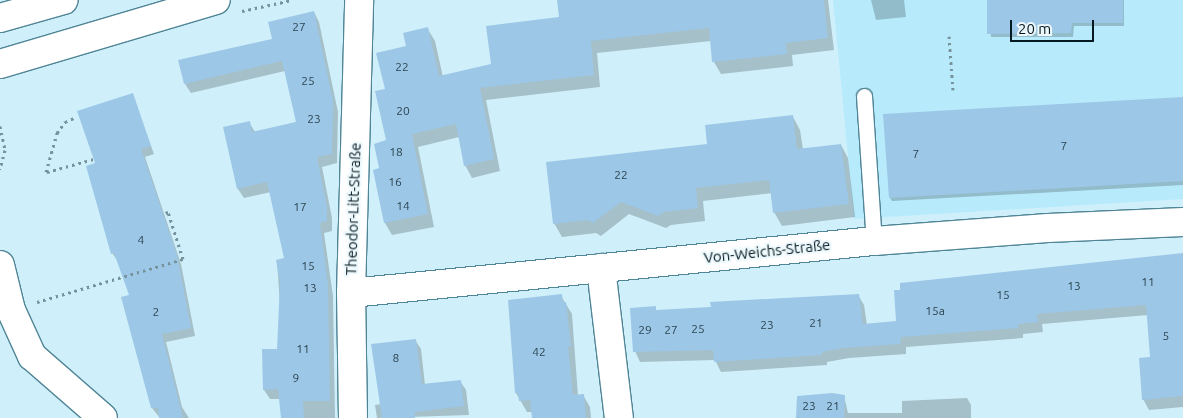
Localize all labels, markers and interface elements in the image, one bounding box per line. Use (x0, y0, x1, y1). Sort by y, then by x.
scale bar (1013, 10, 1097, 42)
house number: 27 (292, 20, 306, 34)
text: 20 m (1018, 20, 1051, 37)
house number: 22 (395, 60, 409, 74)
house number: 25 (301, 74, 315, 88)
house number: 20 (396, 104, 410, 118)
house number: 23 (307, 112, 321, 126)
house number: 7 (1061, 139, 1067, 153)
street label: Theodor-Litt-Straße (342, 142, 364, 276)
house number: 18 (389, 145, 403, 159)
house number: 7 (913, 147, 919, 161)
house number: 22 (614, 168, 628, 182)
house number: 16 (388, 175, 402, 189)
house number: 14 (396, 199, 410, 213)
house number: 17 (293, 200, 307, 214)
house number: 4 (138, 233, 144, 247)
street label: Von-Weichs-Straße (703, 235, 831, 267)
house number: 15 (301, 259, 315, 273)
house number: 11 (1141, 275, 1155, 289)
house number: 13 (1067, 279, 1081, 293)
house number: 13 (303, 281, 317, 295)
house number: 15 (996, 288, 1010, 302)
house number: 15a (925, 304, 945, 318)
house number: 2 (153, 305, 159, 319)
house number: 21 (809, 316, 823, 330)
house number: 23 (760, 318, 774, 332)
house number: 25 (691, 322, 705, 336)
house number: 29 (638, 323, 652, 337)
house number: 27 (664, 323, 678, 337)
house number: 5 (1163, 329, 1169, 343)
house number: 11 (296, 342, 310, 356)
house number: 42 (532, 345, 546, 359)
house number: 8 (393, 351, 399, 365)
house number: 9 (293, 371, 299, 385)
house number: 23 (802, 399, 816, 413)
house number: 21 (826, 399, 840, 413)

